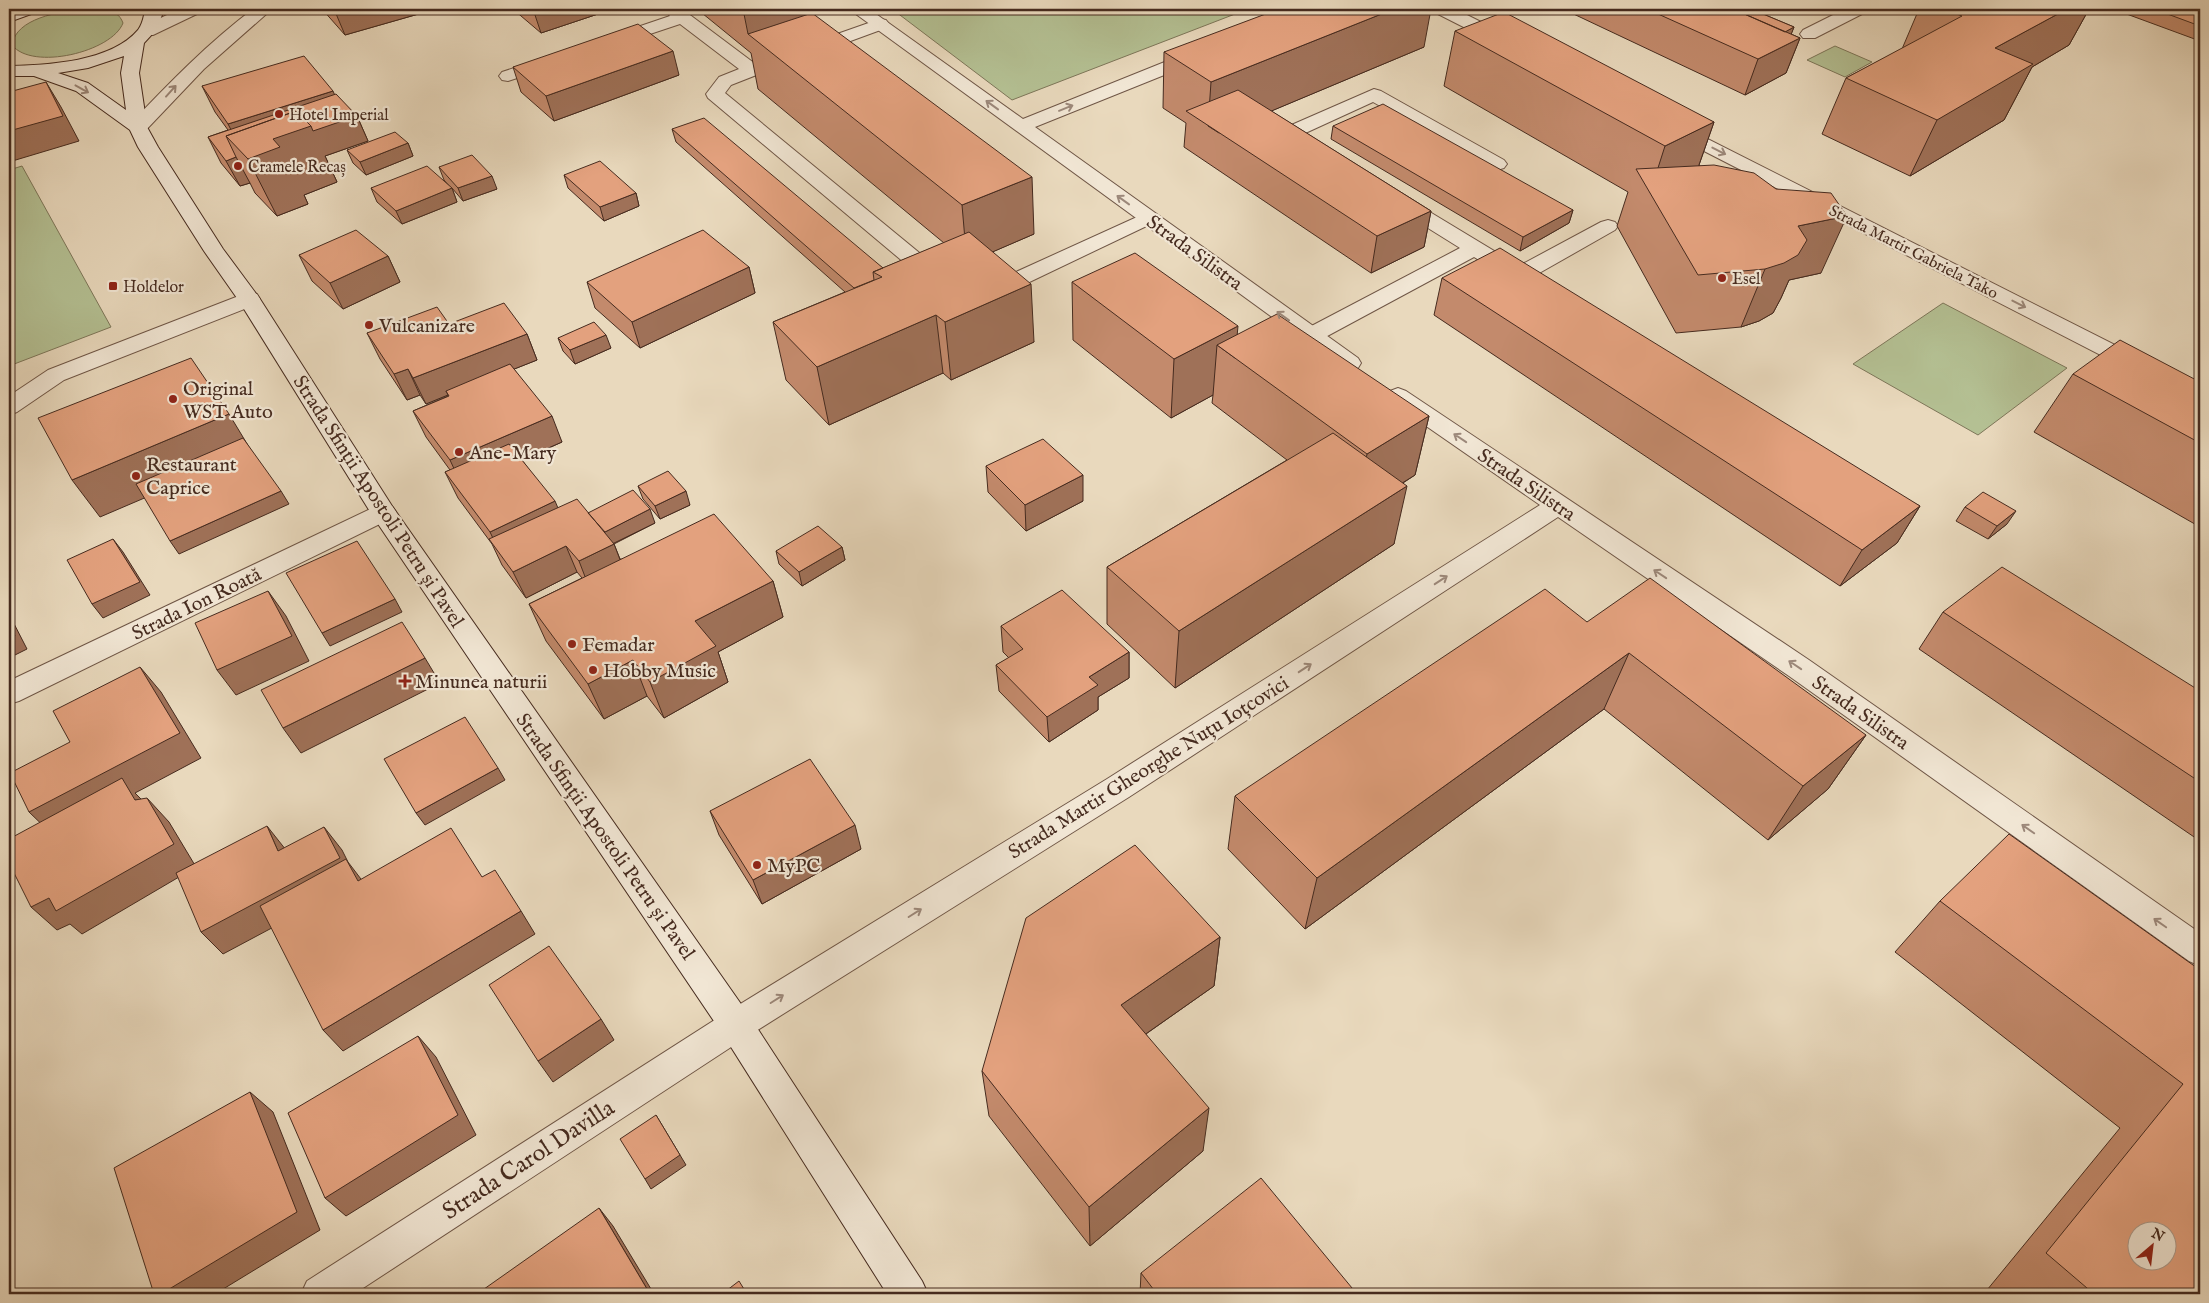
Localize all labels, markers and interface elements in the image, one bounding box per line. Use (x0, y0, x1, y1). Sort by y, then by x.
one-way arrow (75, 84, 90, 94)
one-way arrow (165, 85, 177, 98)
one-way arrow (985, 100, 999, 110)
one-way arrow (1059, 102, 1074, 111)
place label: Hotel Imperial (289, 106, 389, 126)
marker: Hotel Imperial (273, 108, 285, 120)
one-way arrow (1711, 146, 1726, 156)
place label: Cramele Recaș (248, 158, 346, 178)
marker: Cramele Recaș (232, 160, 244, 172)
one-way arrow (1116, 195, 1130, 205)
street label: Strada Martir Gabriela Tako (1825, 201, 2001, 304)
street label: Strada Silistra (1141, 210, 1247, 297)
place label: Esel (1732, 270, 1761, 290)
marker: Esel (1716, 272, 1728, 284)
place label: Holdelor (123, 278, 184, 298)
marker: Holdelor (107, 280, 119, 292)
one-way arrow (2011, 300, 2026, 309)
one-way arrow (1277, 311, 1290, 322)
place label: Vulcanizare (378, 314, 475, 339)
marker: Vulcanizare (363, 319, 375, 331)
street label: Strada Sfinții Apostoli Petru și Pavel (287, 371, 469, 633)
place label: Original WST Auto (183, 377, 273, 425)
marker: Original WST Auto (167, 393, 179, 405)
one-way arrow (1453, 433, 1467, 443)
place label: Ane-Mary (468, 441, 556, 466)
street label: Strada Silistra (1472, 443, 1580, 527)
marker: Ane-Mary (453, 446, 465, 458)
place label: Restaurant Caprice (146, 453, 237, 501)
marker: Restaurant Caprice (130, 470, 142, 482)
street label: Strada Ion Roată (128, 562, 266, 646)
one-way arrow (1653, 569, 1667, 579)
one-way arrow (1434, 575, 1448, 585)
place label: Femadar (582, 633, 655, 658)
marker: Femadar (566, 638, 578, 650)
place label: Hobby Music (603, 659, 716, 684)
one-way arrow (1788, 660, 1802, 670)
one-way arrow (1297, 663, 1311, 673)
marker: Hobby Music (587, 664, 599, 676)
place label: Minunea naturii (415, 670, 547, 695)
street label: Strada Martir Gheorghe Nuțu Ioțcovici (1004, 671, 1294, 865)
street label: Strada Silistra (1807, 671, 1914, 756)
marker: Minunea naturii (399, 675, 411, 687)
street label: Strada Sfinții Apostoli Petru și Pavel (510, 709, 700, 966)
one-way arrow (2021, 824, 2035, 834)
place label: MyPC (767, 854, 821, 879)
marker: MyPC (751, 859, 763, 871)
one-way arrow (908, 908, 922, 918)
one-way arrow (2154, 918, 2168, 928)
one-way arrow (770, 993, 784, 1003)
street label: Strada Carol Davilla (437, 1093, 621, 1227)
north arrow (2126, 1220, 2176, 1270)
text: N (2147, 1224, 2167, 1246)

